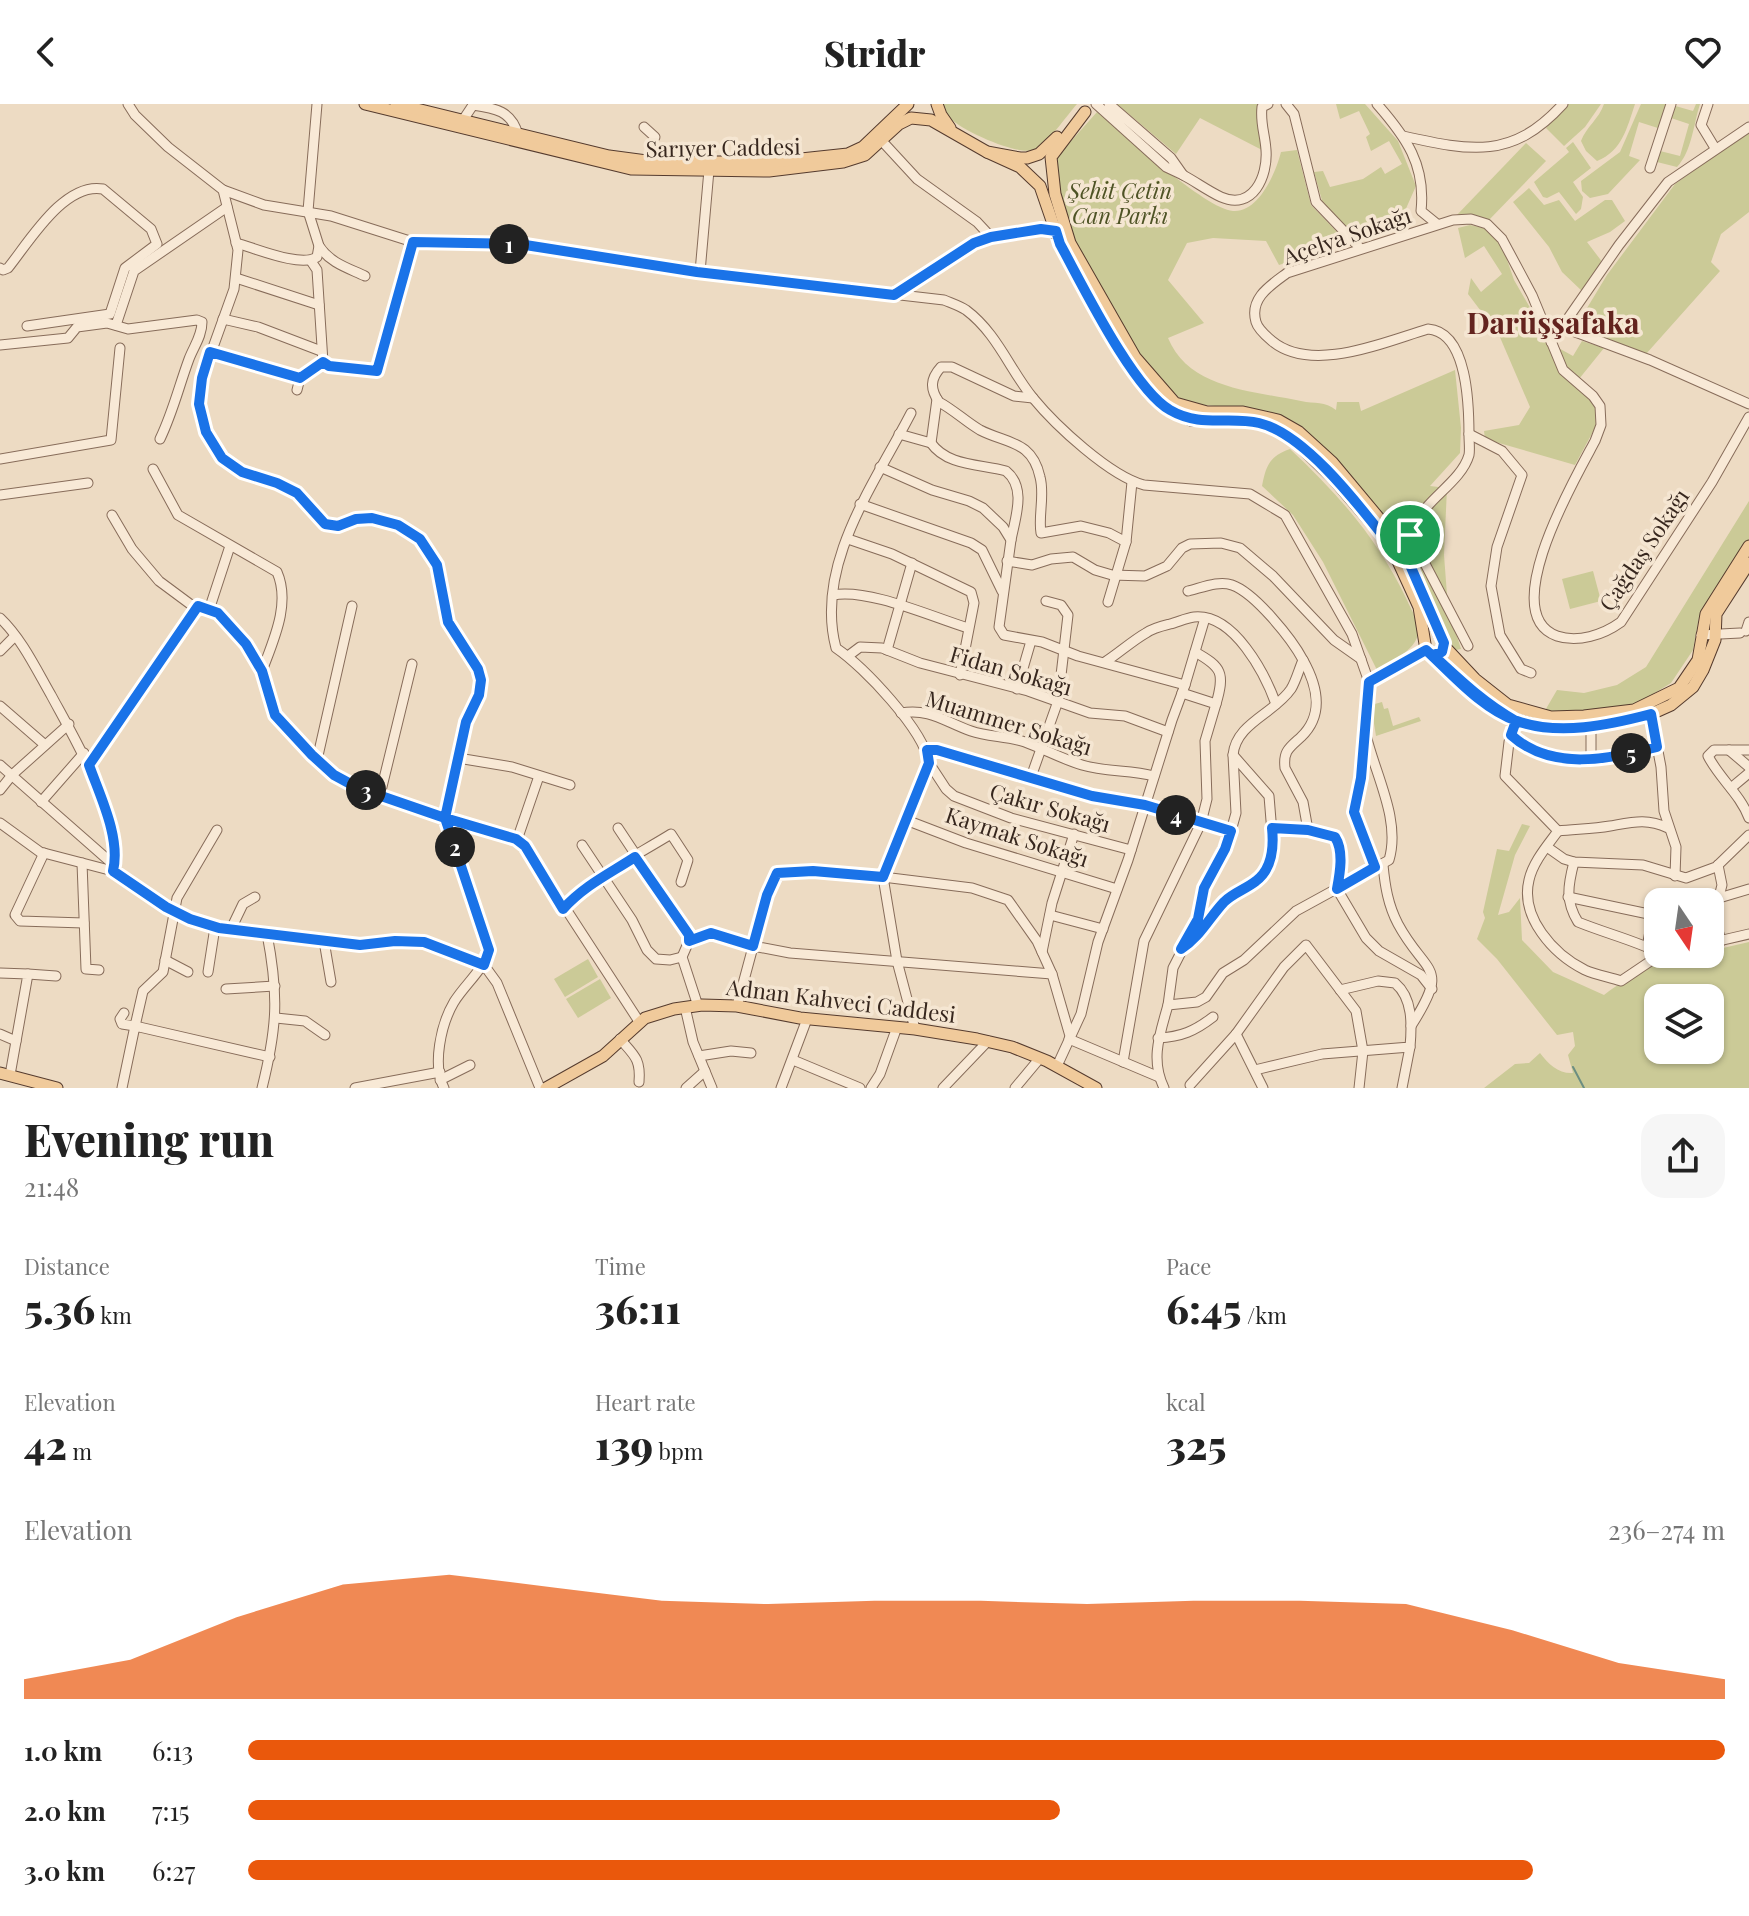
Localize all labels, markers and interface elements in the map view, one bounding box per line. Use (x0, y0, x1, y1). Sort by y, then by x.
text: Stridr (824, 28, 925, 76)
icon: back (24, 30, 68, 74)
icon: heart (1681, 30, 1725, 74)
street label: Sarıyer Caddesi (645, 131, 801, 163)
park label: Şehit Çetin Can Parkı (1067, 175, 1172, 230)
street label: Açelya Sokağı (1278, 199, 1415, 271)
pin: 1 (489, 224, 529, 264)
text: 1 (505, 229, 513, 259)
district label: Darüşşafaka (1466, 302, 1640, 342)
street label: Çağdaş Sokağı (1591, 483, 1695, 616)
pin (1376, 501, 1444, 569)
icon: arrive (1388, 513, 1432, 557)
street label: Fidan Sokağı (947, 638, 1076, 702)
street label: Muammer Sokağı (923, 683, 1096, 762)
pin: 5 (1611, 733, 1651, 773)
text: 5 (1626, 738, 1636, 768)
pin: 3 (346, 770, 386, 810)
text: 3 (361, 775, 371, 805)
street label: Çakır Sokağı (987, 776, 1114, 839)
pin: 4 (1156, 795, 1196, 835)
street label: Kaymak Sokağı (942, 799, 1093, 873)
text: 4 (1170, 800, 1182, 830)
pin: 2 (435, 827, 475, 867)
text: 2 (449, 832, 461, 862)
north arrow (1644, 888, 1724, 968)
map controls (1644, 888, 1724, 1064)
street label: Adnan Kahveci Caddesi (724, 971, 958, 1029)
button: layers (1644, 984, 1724, 1064)
text: Evening run (24, 1109, 274, 1168)
button: share (1641, 1114, 1725, 1198)
text: 21:48 (24, 1169, 79, 1204)
text: Distance (24, 1251, 110, 1281)
text: Time (595, 1251, 646, 1281)
text: Pace (1166, 1251, 1212, 1281)
text: 5.36 (24, 1281, 95, 1334)
text: 36:11 (595, 1281, 681, 1334)
text: 6:45 (1166, 1281, 1241, 1334)
text: km (95, 1300, 132, 1330)
text: /km (1241, 1300, 1287, 1330)
text: Elevation (24, 1387, 116, 1417)
text: Heart rate (595, 1387, 696, 1417)
text: kcal (1166, 1387, 1205, 1417)
text: 42 (24, 1417, 67, 1470)
text: 139 (595, 1417, 653, 1470)
text: 325 (1166, 1417, 1226, 1470)
text: m (67, 1436, 92, 1466)
text: bpm (653, 1436, 703, 1466)
text: Elevation (24, 1512, 132, 1547)
text: 236–274 m (1608, 1512, 1725, 1547)
text: 1.0 km (24, 1733, 102, 1768)
text: 6:13 (152, 1733, 193, 1768)
text: 2.0 km (24, 1793, 106, 1828)
text: 7:15 (152, 1793, 190, 1828)
text: 3.0 km (24, 1853, 105, 1888)
text: 6:27 (152, 1853, 195, 1888)

